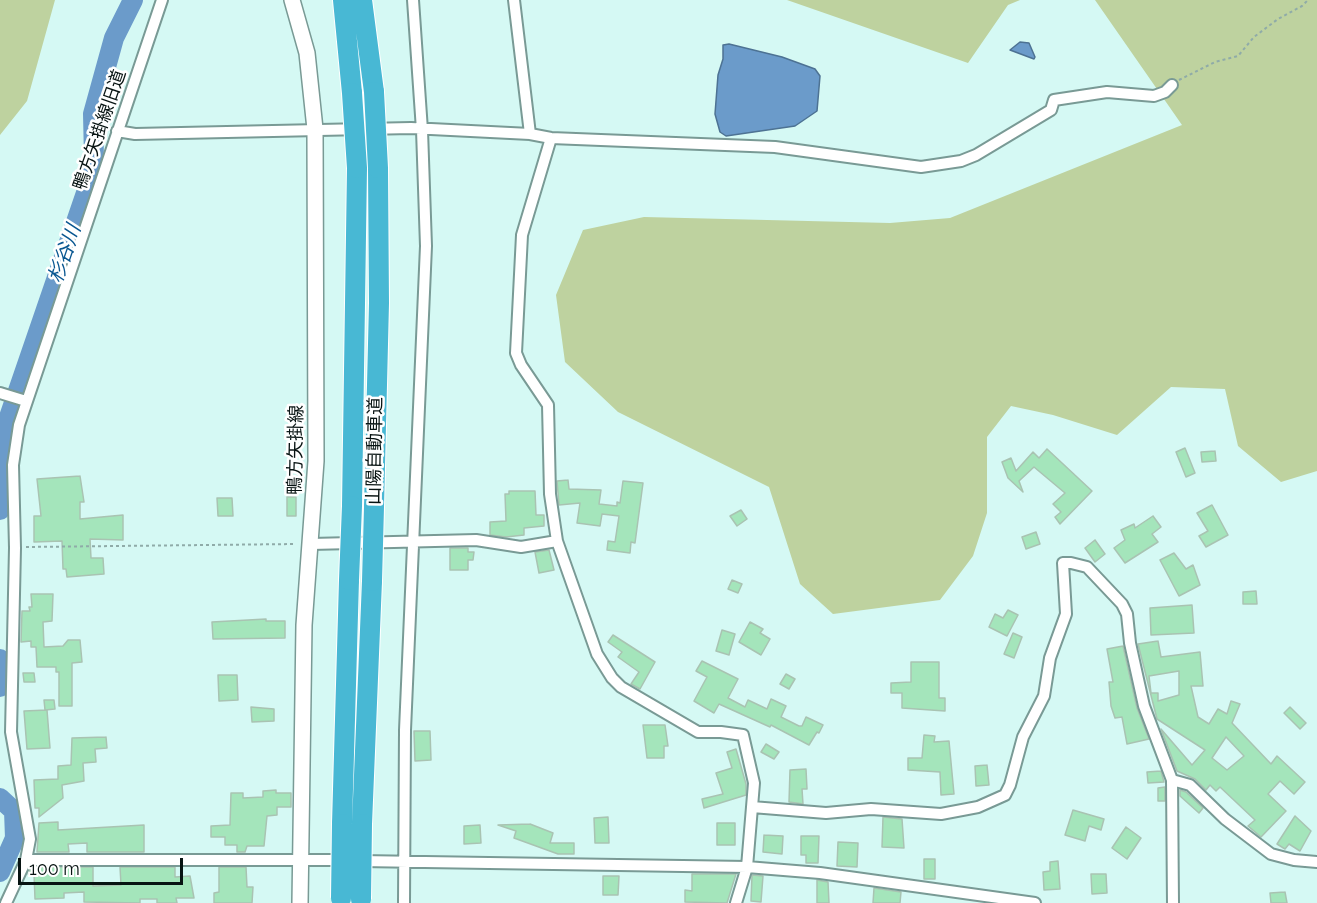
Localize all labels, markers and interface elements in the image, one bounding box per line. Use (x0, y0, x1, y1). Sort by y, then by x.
street label: 鴨方矢掛線旧道 (69, 67, 131, 193)
water label: 杉谷川 (44, 222, 86, 286)
street label: 山陽自動車道 (363, 397, 387, 505)
street label: 鴨方矢掛線 (284, 405, 308, 495)
scale bar (21, 846, 186, 884)
text: 100 m (29, 858, 80, 879)

